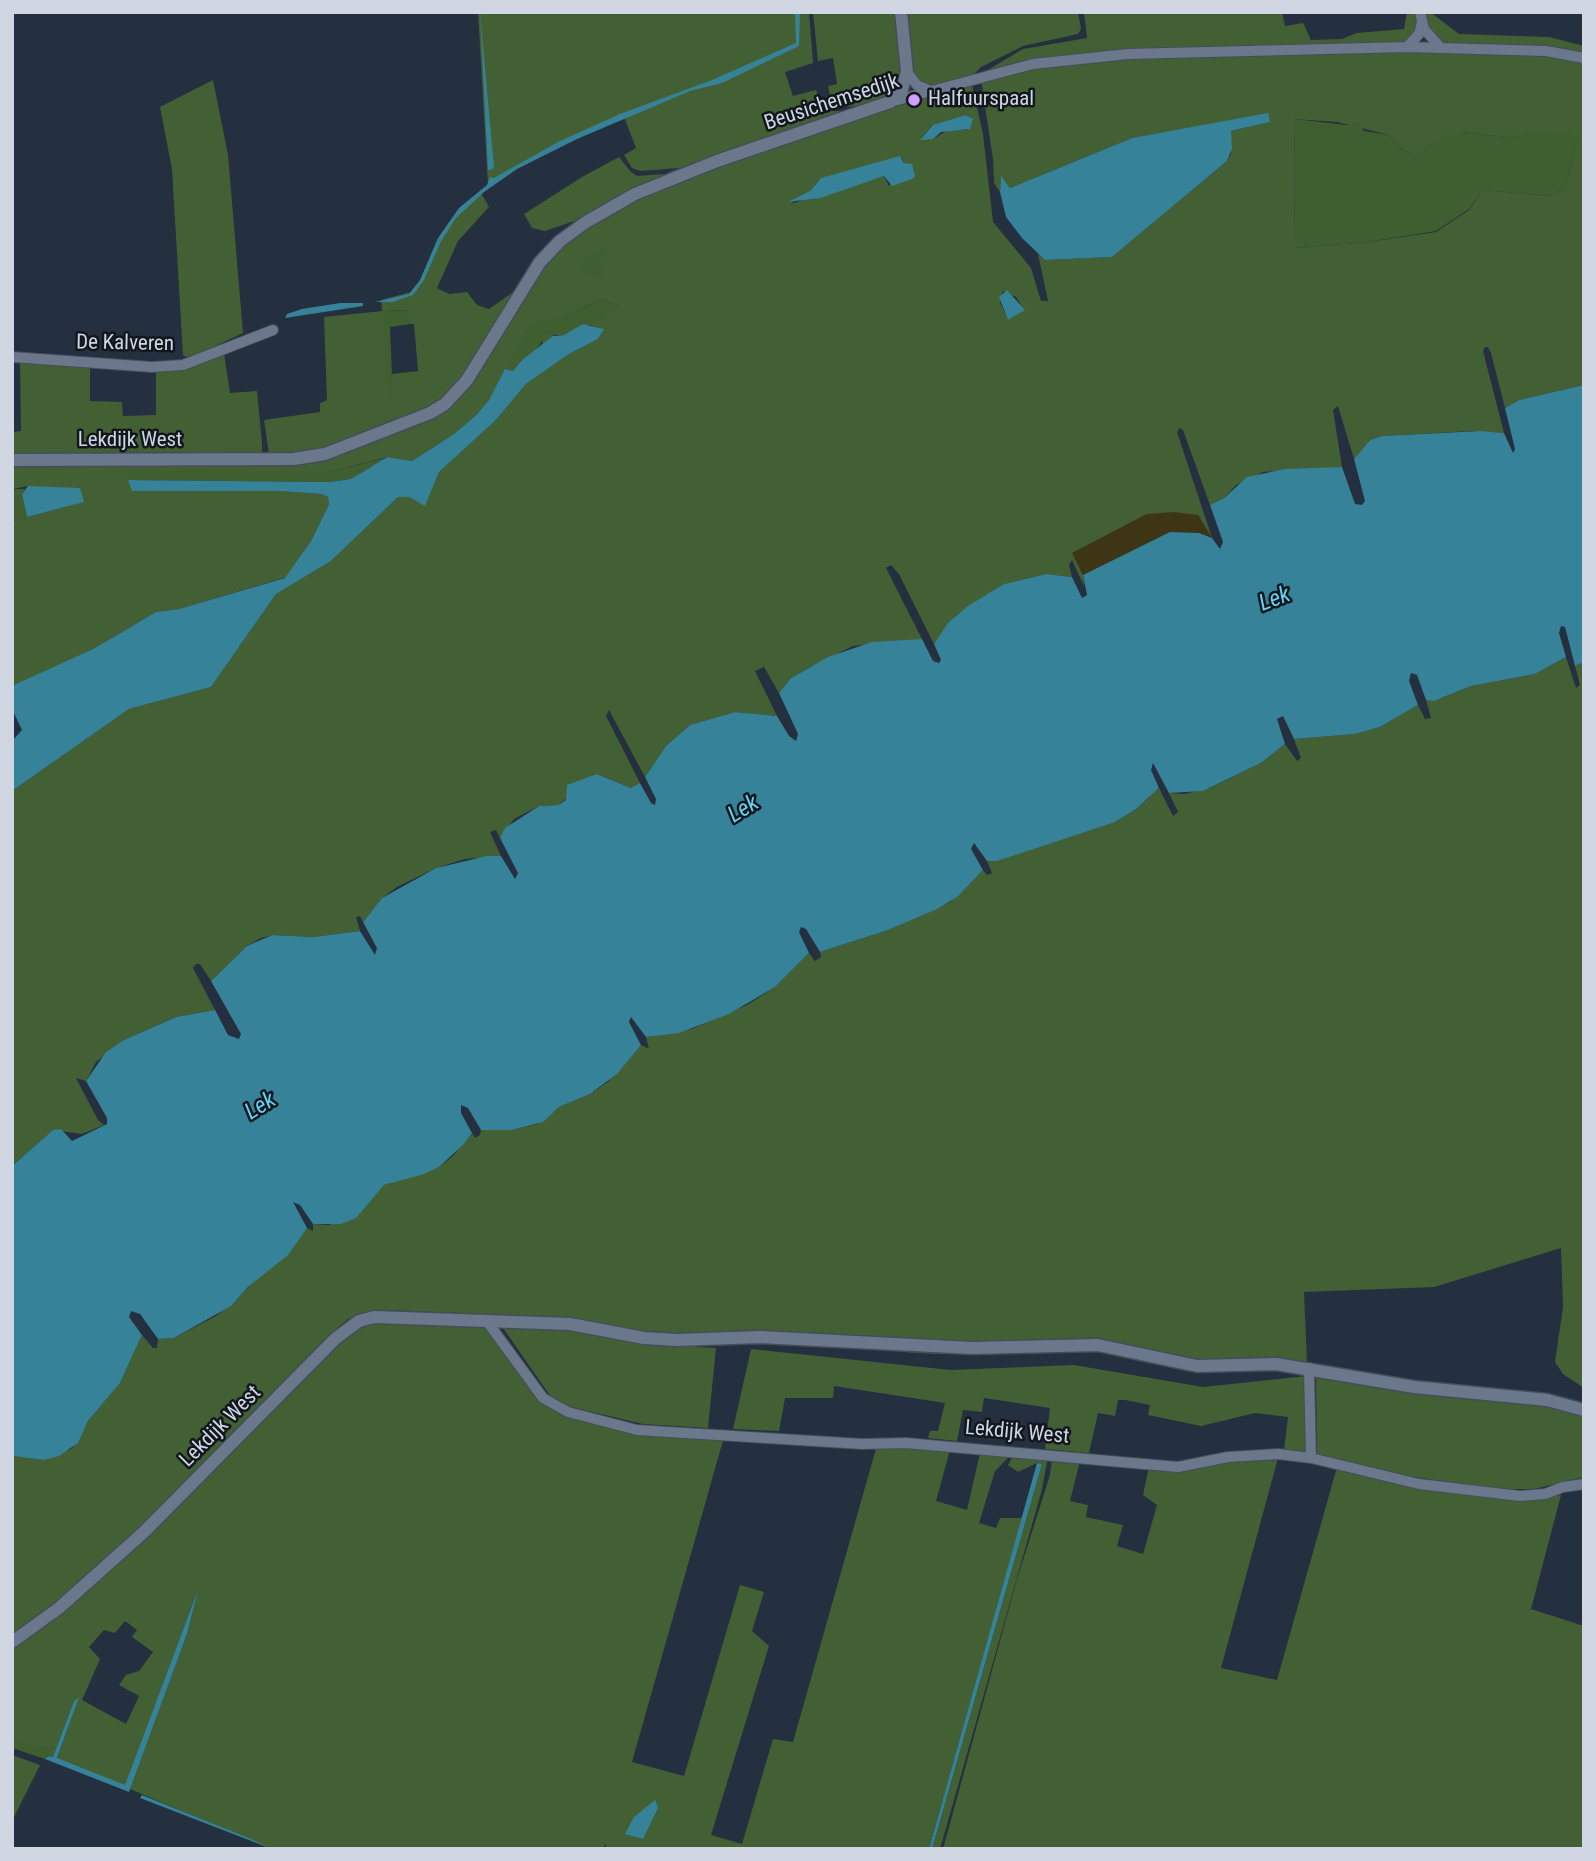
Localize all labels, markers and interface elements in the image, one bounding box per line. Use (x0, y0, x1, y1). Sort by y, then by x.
street label: Beusichemsedijk (761, 69, 903, 137)
place label: Halfuurspaal (928, 87, 1034, 113)
marker: Halfuurspaal (906, 92, 922, 108)
street label: De Kalveren (76, 331, 174, 357)
street label: Lekdijk West (78, 428, 182, 454)
water label: Lek (1256, 582, 1294, 618)
water label: Lek (723, 790, 765, 830)
water label: Lek (240, 1087, 282, 1127)
street label: Lekdijk West (175, 1381, 267, 1473)
street label: Lekdijk West (964, 1416, 1070, 1450)

